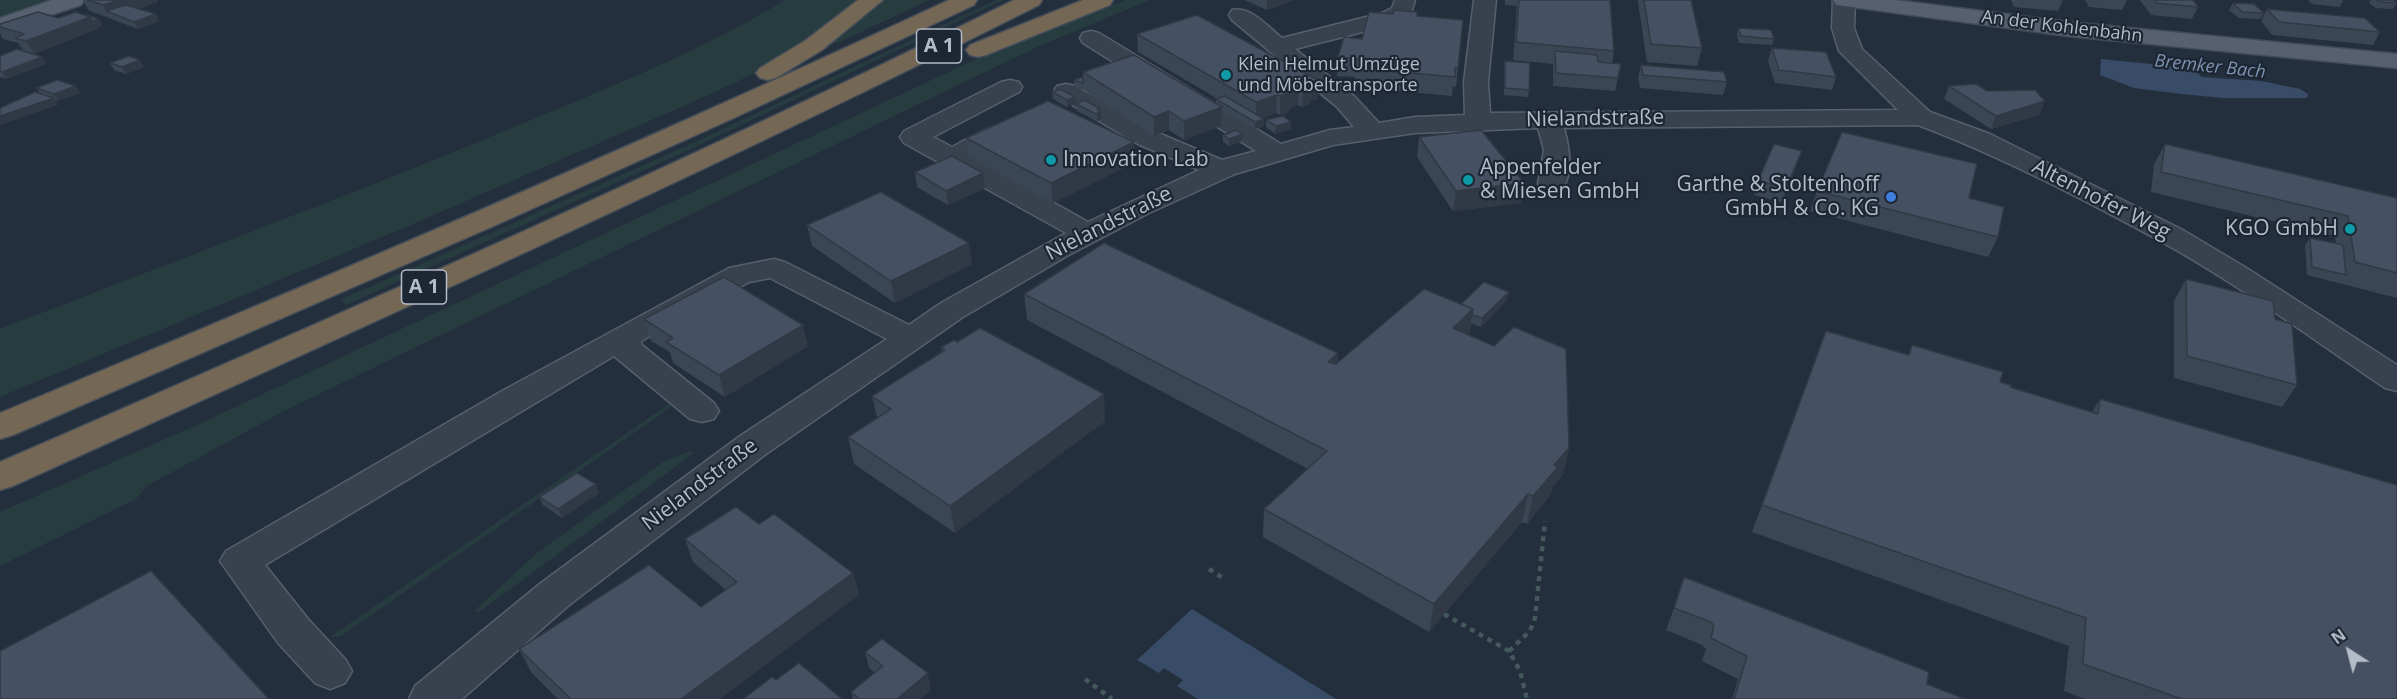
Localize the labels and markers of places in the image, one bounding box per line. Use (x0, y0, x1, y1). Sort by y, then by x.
place label: Klein Helmut Umzüge und Möbeltransporte (1238, 54, 1420, 97)
marker: Klein Helmut Umzüge und Möbeltransporte (1219, 68, 1233, 82)
place label: Innovation Lab (1063, 147, 1209, 173)
marker: Innovation Lab (1044, 153, 1058, 167)
place label: Appenfelder & Miesen GmbH (1480, 155, 1640, 205)
place label: Garthe & Stoltenhoff GmbH & Co. KG (1676, 172, 1879, 222)
marker: Appenfelder & Miesen GmbH (1461, 173, 1475, 187)
marker: Garthe & Stoltenhoff GmbH & Co. KG (1884, 190, 1898, 204)
place label: KGO GmbH (2225, 216, 2338, 242)
marker: KGO GmbH (2343, 222, 2357, 236)

